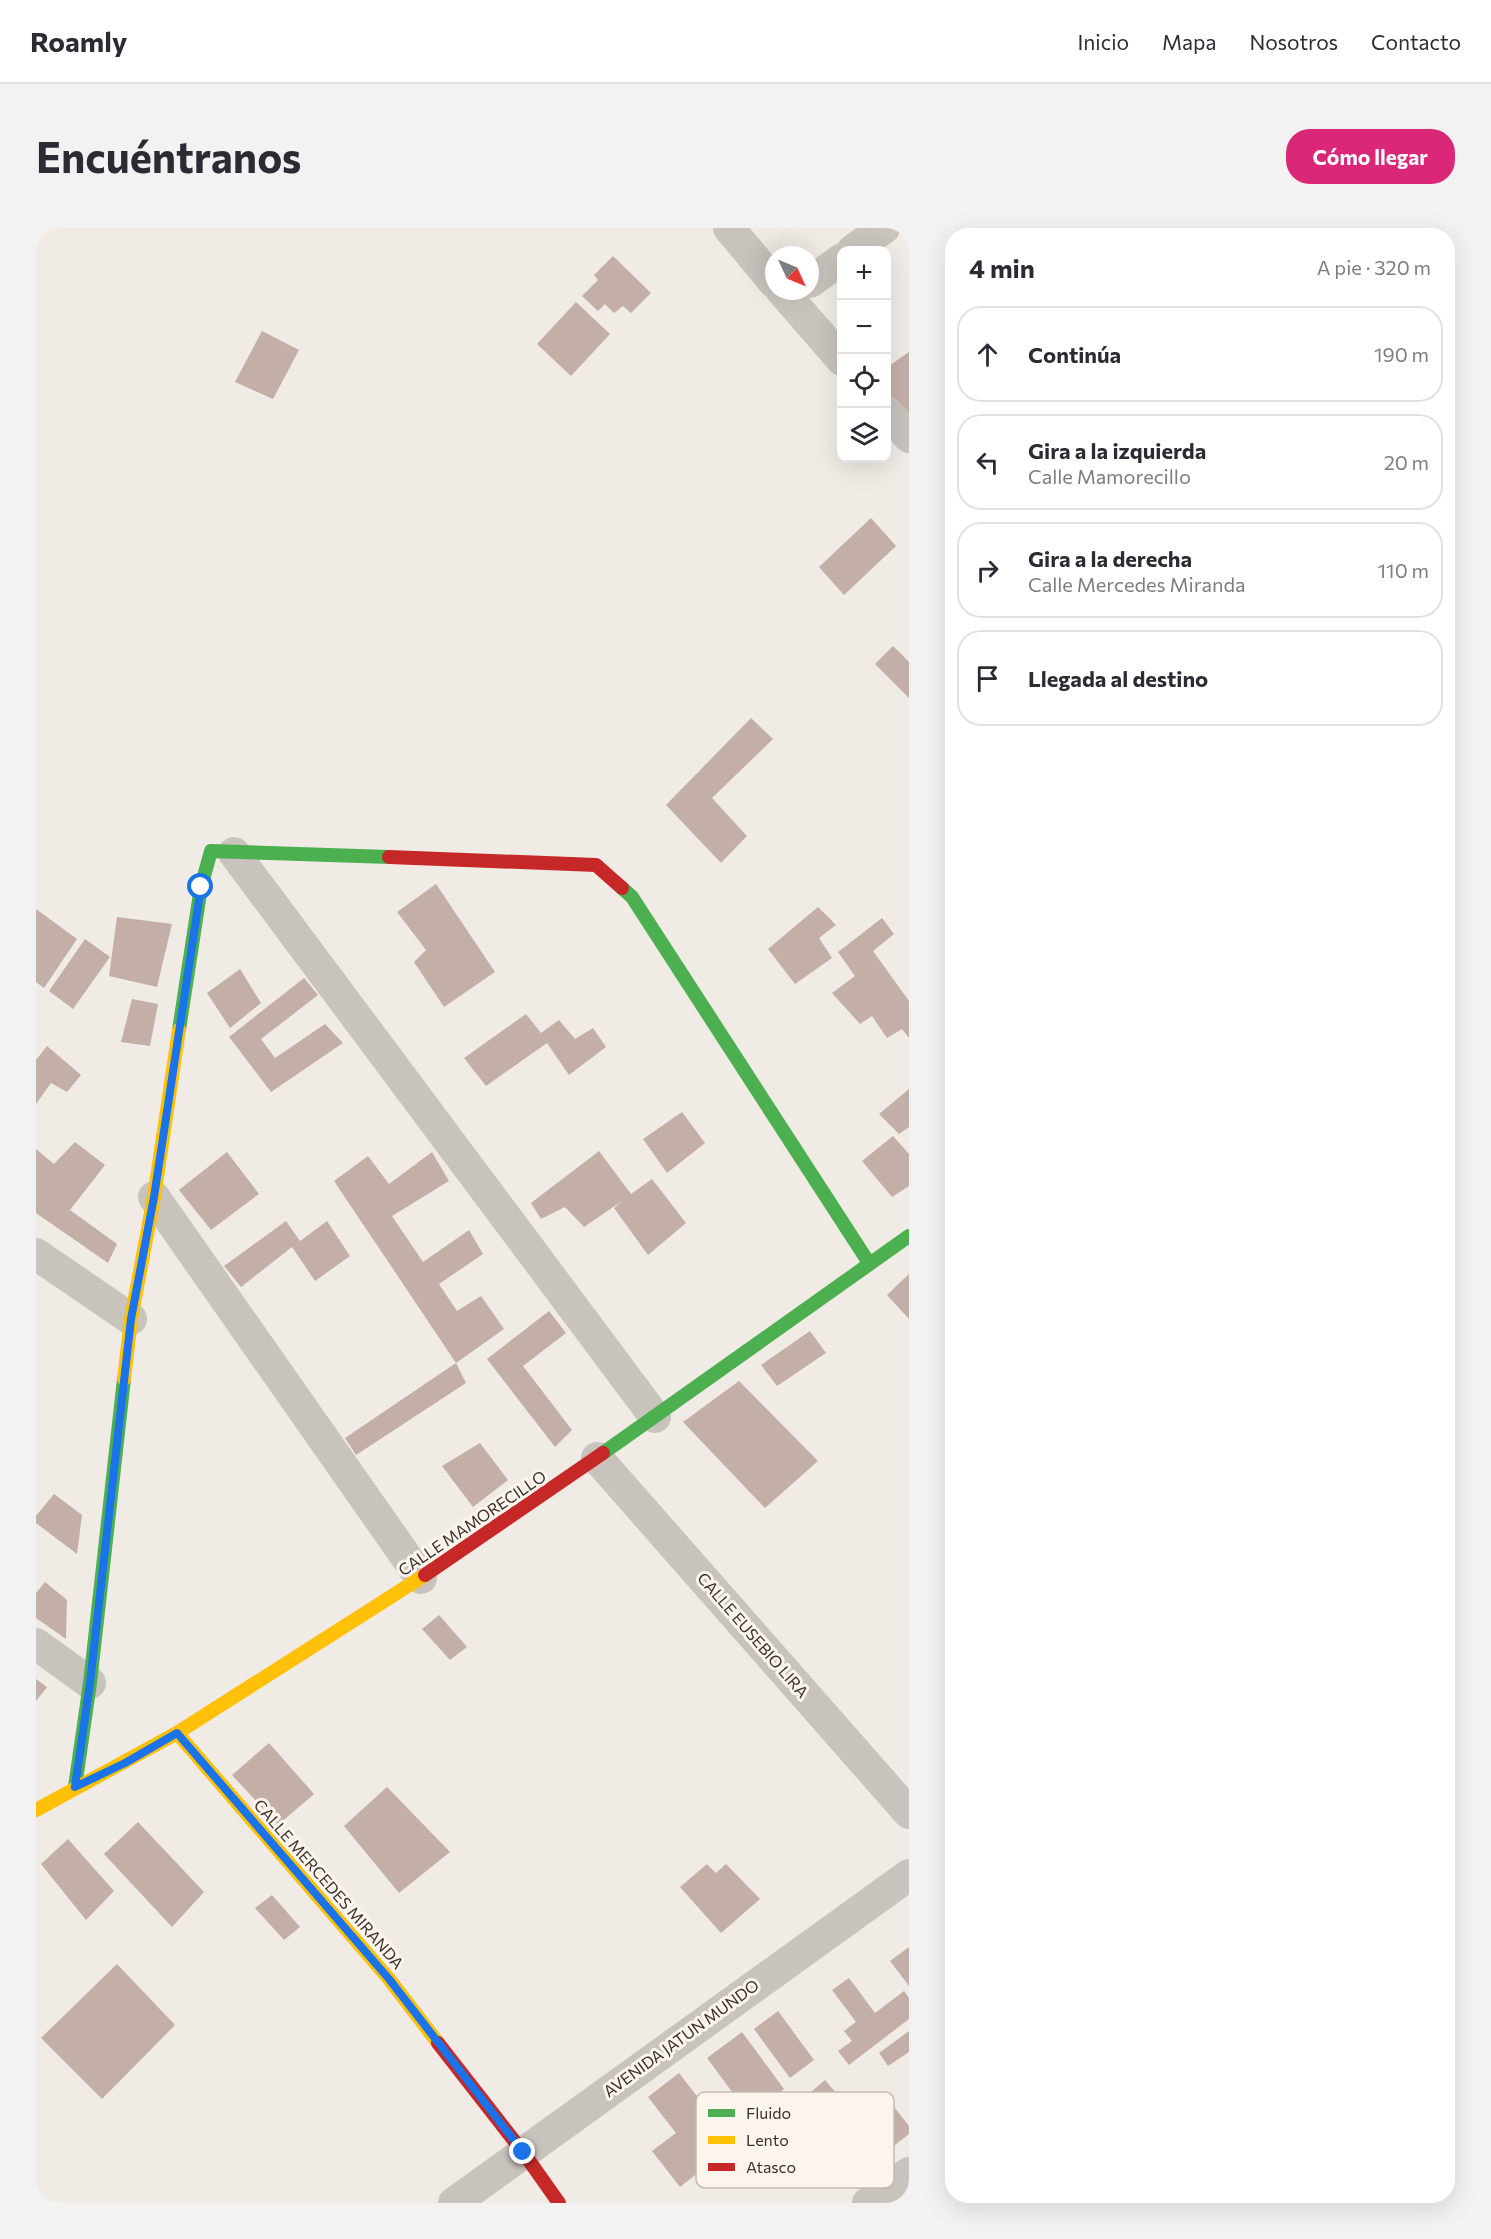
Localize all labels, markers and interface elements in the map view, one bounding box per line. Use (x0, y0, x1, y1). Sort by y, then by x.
text: Roamly (30, 24, 127, 58)
text: Inicio (1077, 29, 1129, 54)
text: Mapa (1162, 29, 1216, 54)
text: Nosotros (1249, 29, 1338, 54)
text: Contacto (1371, 29, 1461, 54)
button: Cómo llegar (1286, 129, 1455, 184)
text: Encuéntranos (36, 130, 301, 182)
north arrow (765, 246, 819, 300)
map controls (837, 246, 891, 462)
button: + (837, 246, 891, 300)
text: 4 min (969, 252, 1035, 283)
text: A pie · 320 m (1317, 255, 1431, 279)
button: − (837, 300, 891, 354)
icon: ahead (971, 338, 1004, 371)
text: Continúa (1028, 341, 1121, 368)
text: 190 m (1374, 342, 1429, 366)
button: locate (837, 354, 891, 408)
button: layers (837, 408, 891, 462)
text: Gira a la izquierda (1028, 437, 1206, 464)
icon: left (971, 446, 1004, 479)
text: 20 m (1384, 450, 1429, 474)
text: Calle Mamorecillo (1028, 464, 1191, 488)
text: Gira a la derecha (1028, 545, 1192, 572)
icon: right (971, 554, 1004, 587)
text: 110 m (1378, 558, 1429, 582)
text: Calle Mercedes Miranda (1028, 572, 1245, 596)
icon: arrive (971, 662, 1004, 695)
text: Llegada al destino (1028, 665, 1208, 692)
route start (187, 873, 213, 899)
street label: CALLE MAMORECILLO (394, 1466, 549, 1579)
street label: CALLE EUSEBIO LIRA (694, 1568, 813, 1701)
street label: CALLE MERCEDES MIRANDA (251, 1795, 408, 1972)
street label: AVENIDA JATUN MUNDO (599, 1975, 762, 2100)
legend (696, 2092, 894, 2188)
text: Fluido (746, 2103, 791, 2122)
text: Lento (746, 2130, 789, 2149)
route end (509, 2138, 535, 2164)
text: Atasco (746, 2157, 796, 2176)

